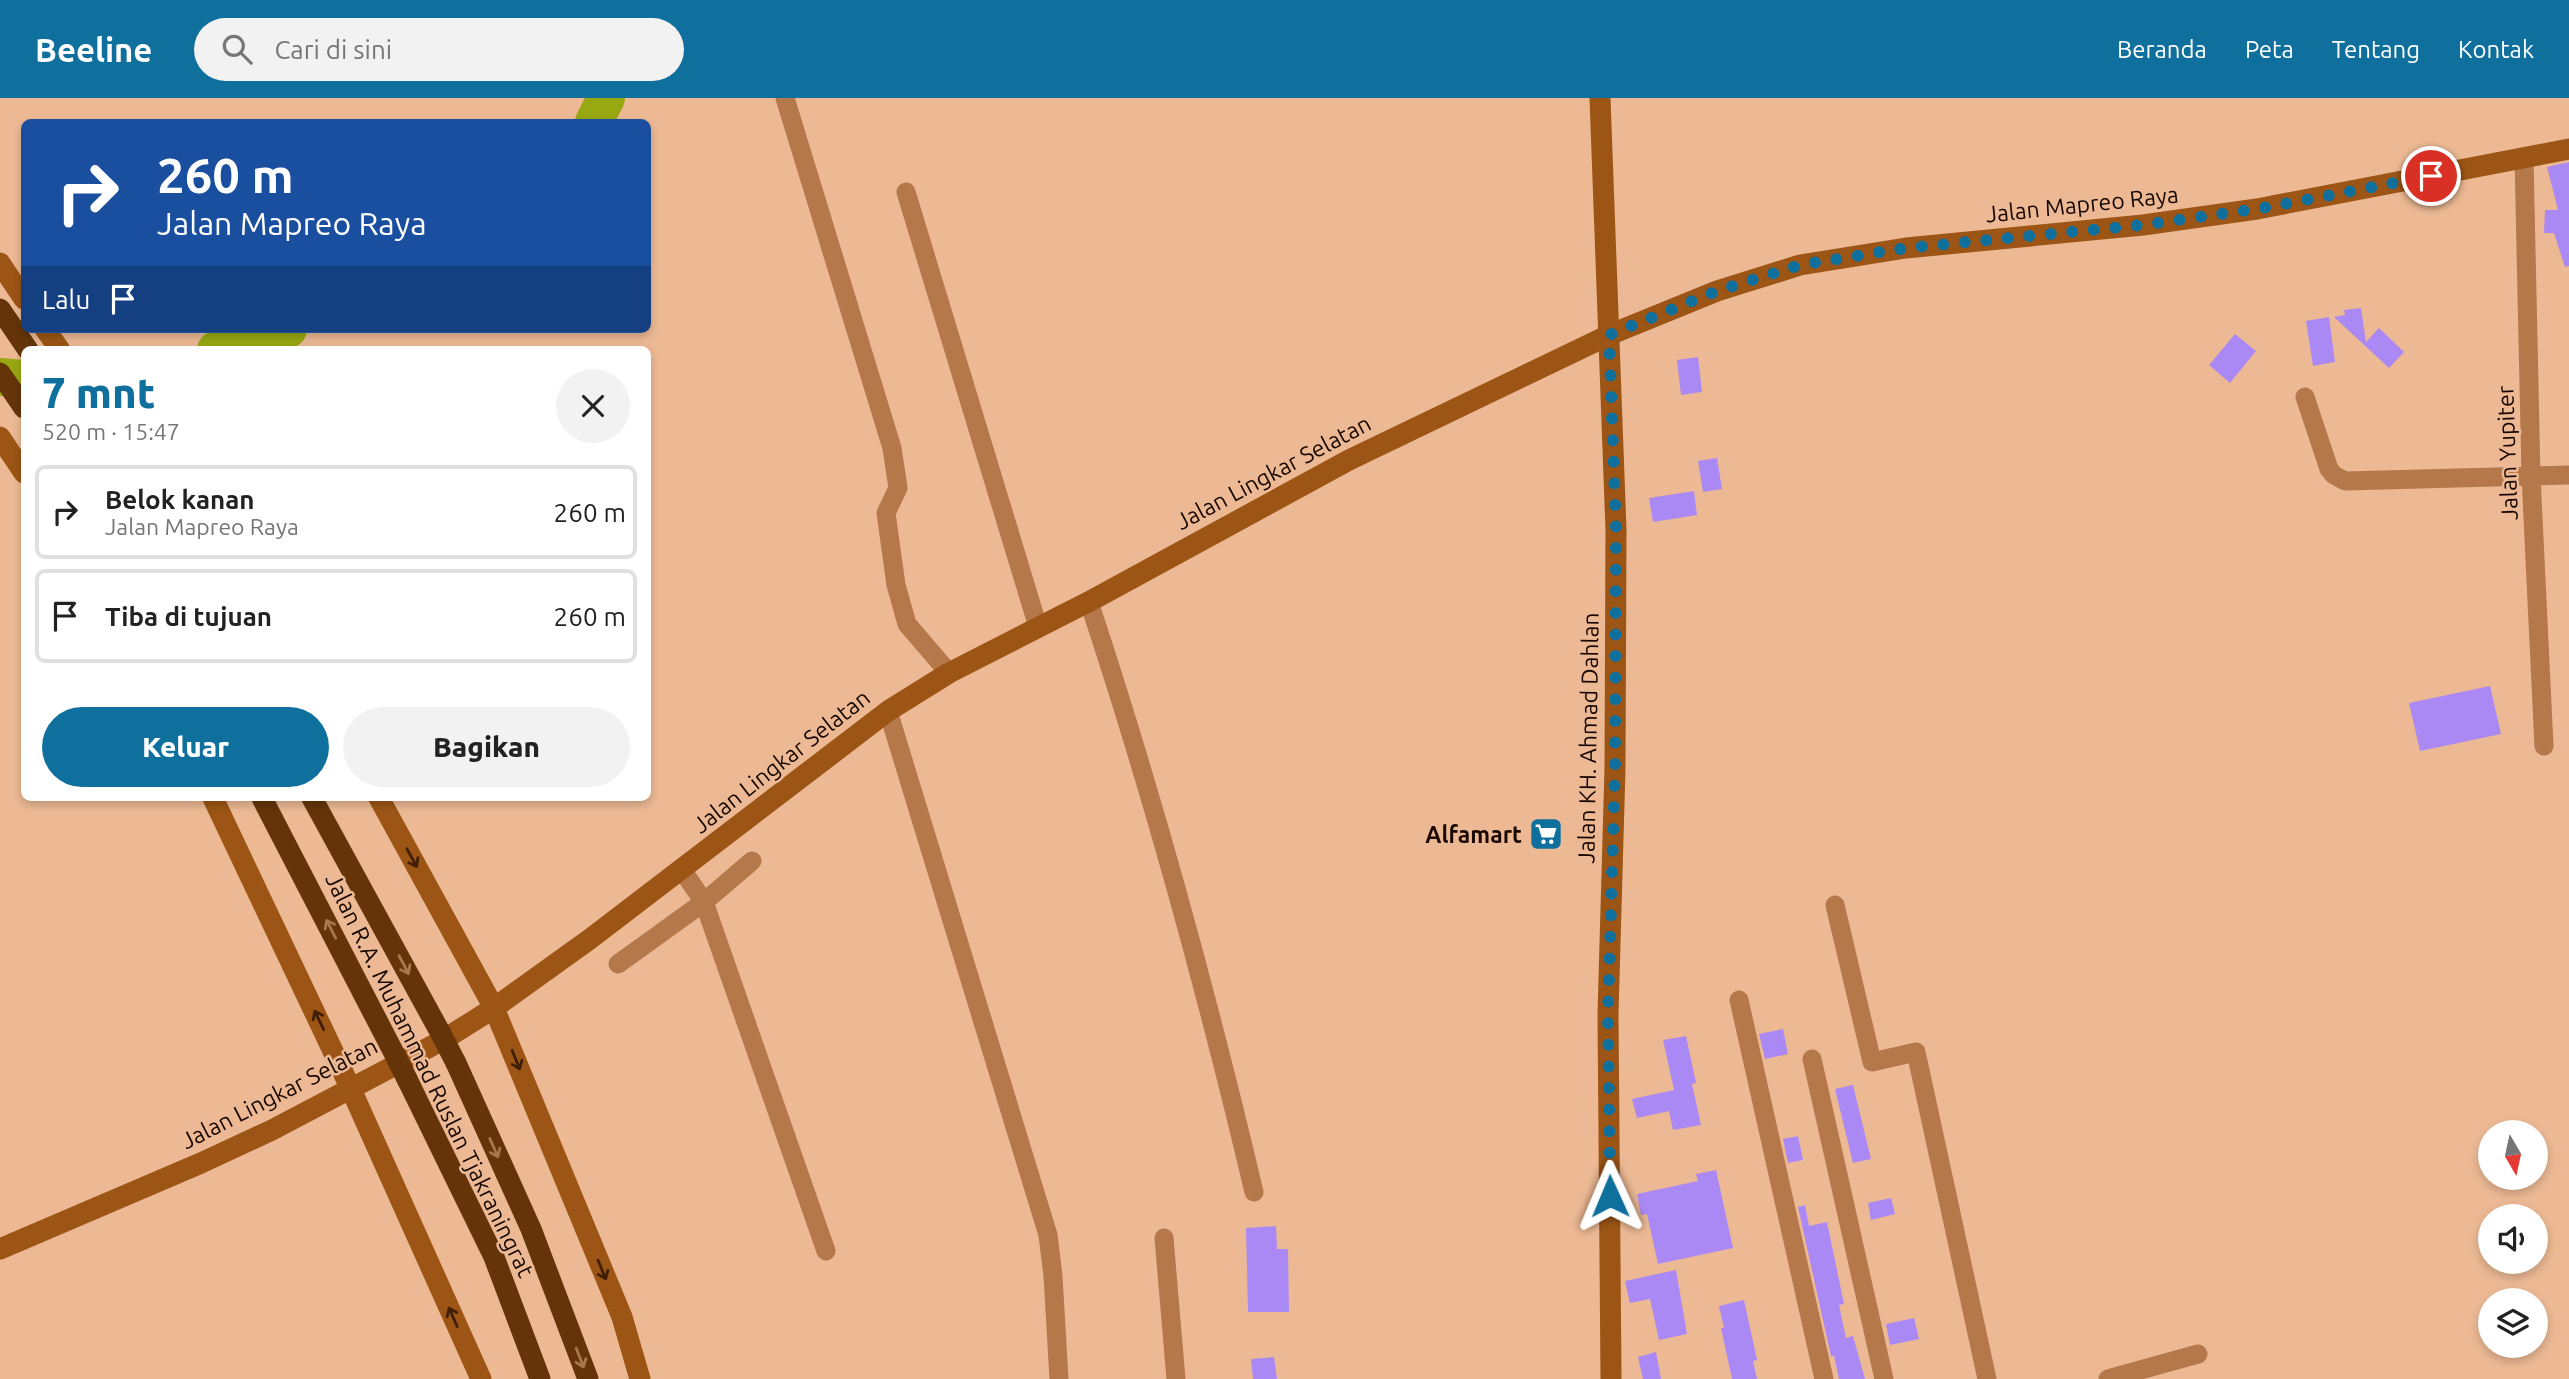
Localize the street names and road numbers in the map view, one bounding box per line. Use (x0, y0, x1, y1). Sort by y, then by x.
street label: Jalan Mapreo Raya (1984, 181, 2180, 227)
street label: Jalan Yupiter (2492, 385, 2522, 521)
street label: Jalan Lingkar Selatan (1171, 410, 1375, 534)
street label: Jalan KH. Ahmad Dahlan (1573, 612, 1603, 864)
street label: Jalan Lingkar Selatan (688, 684, 874, 838)
street label: Jalan R.A. Muhammad Ruslan Tjakraningrat (321, 869, 539, 1281)
street label: Jalan Lingkar Selatan (177, 1033, 381, 1153)

